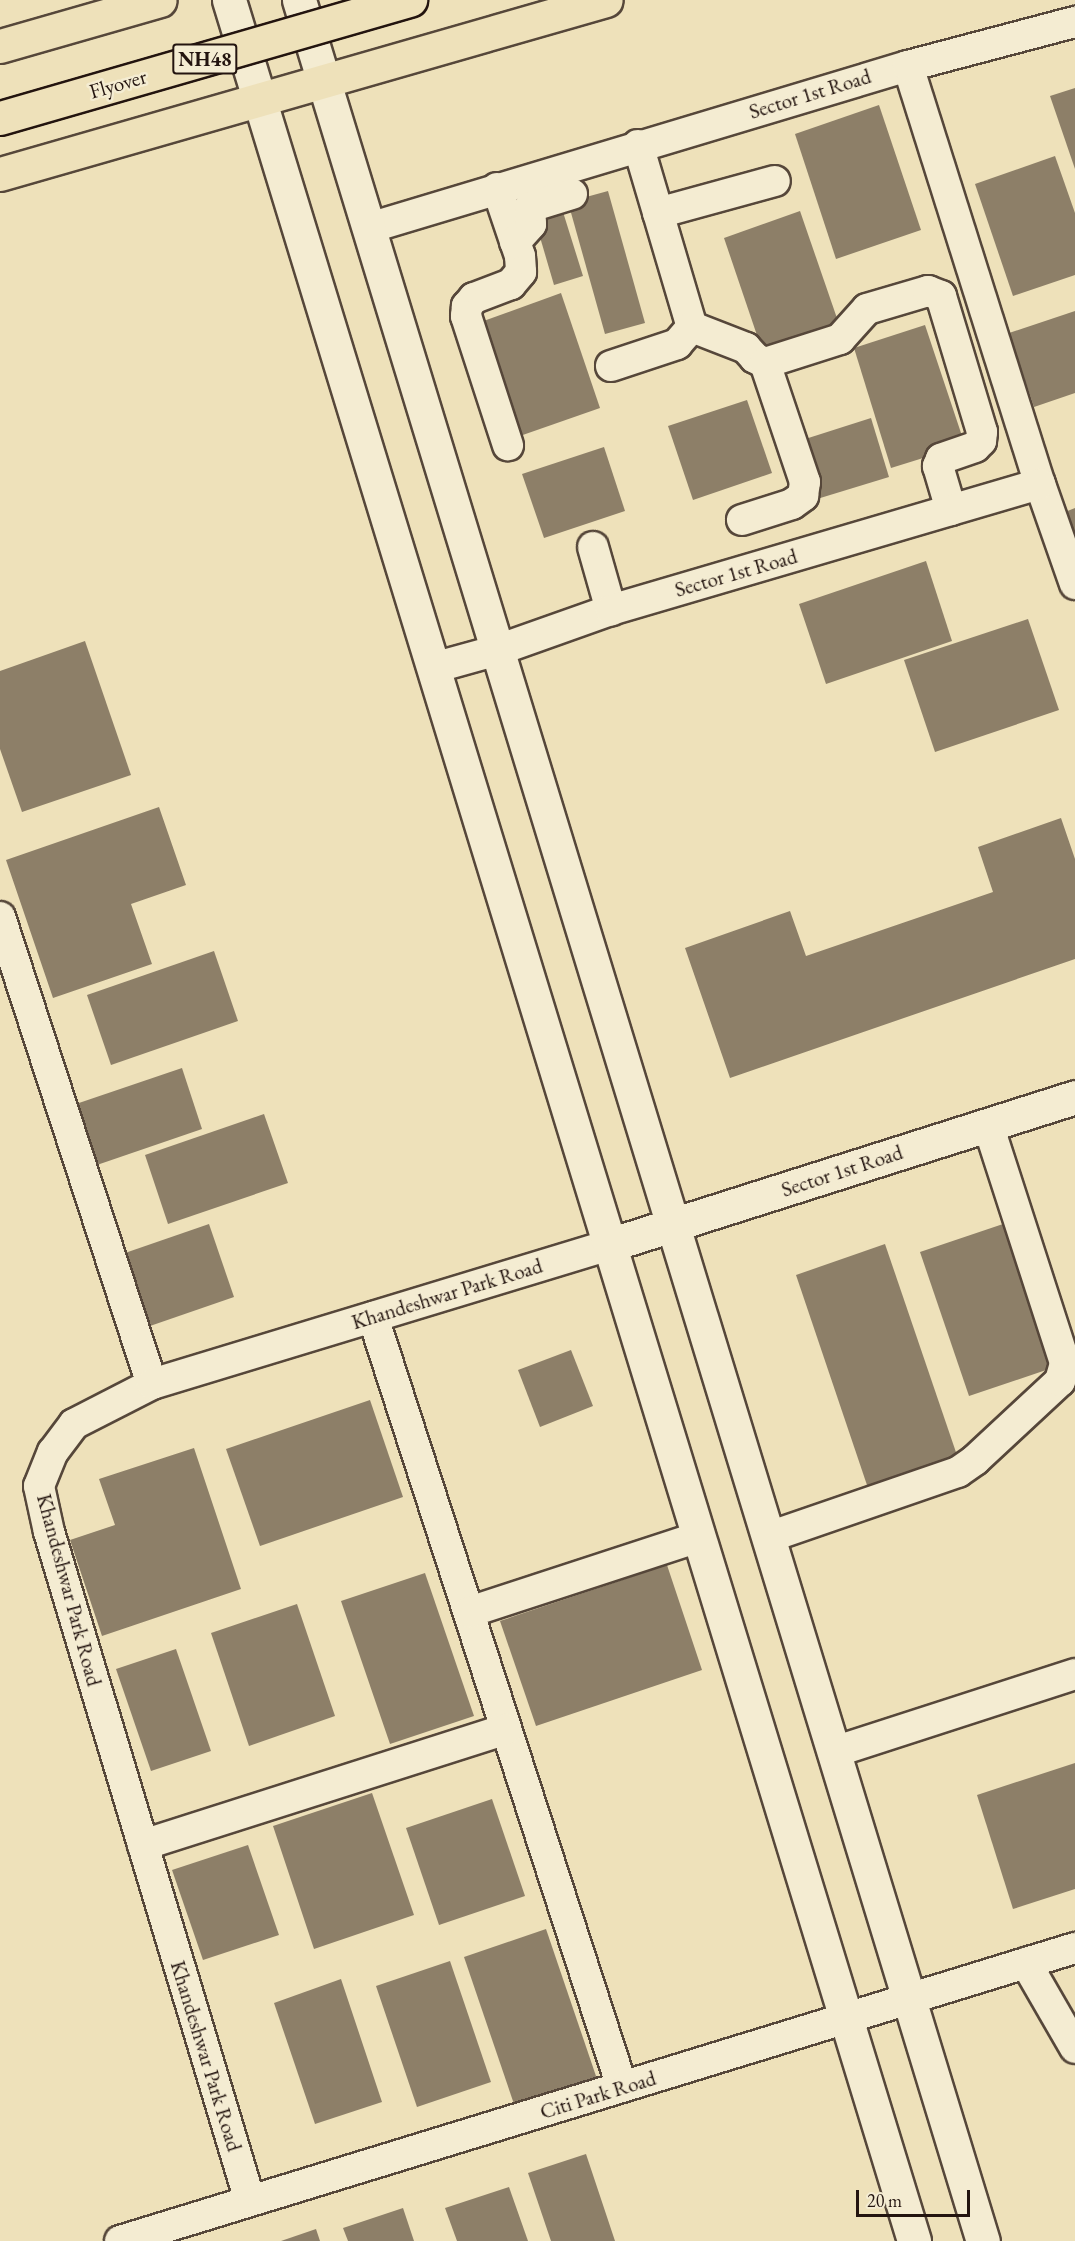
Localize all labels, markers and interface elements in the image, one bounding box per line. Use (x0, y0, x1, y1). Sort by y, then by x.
road number: NH48 (172, 42, 238, 76)
street label: Flyover (86, 64, 150, 104)
street label: Sector 1st Road (746, 64, 874, 124)
street label: Sector 1st Road (672, 544, 800, 602)
street label: Sector 1st Road (778, 1140, 906, 1202)
street label: Khandeshwar Park Road (349, 1253, 545, 1335)
street label: Khandeshwar Park Road (31, 1491, 107, 1689)
street label: Khandeshwar Park Road (165, 1958, 247, 2154)
street label: Citi Park Road (537, 2065, 659, 2125)
scale bar (859, 2178, 973, 2216)
text: 20 m (867, 2189, 902, 2212)

